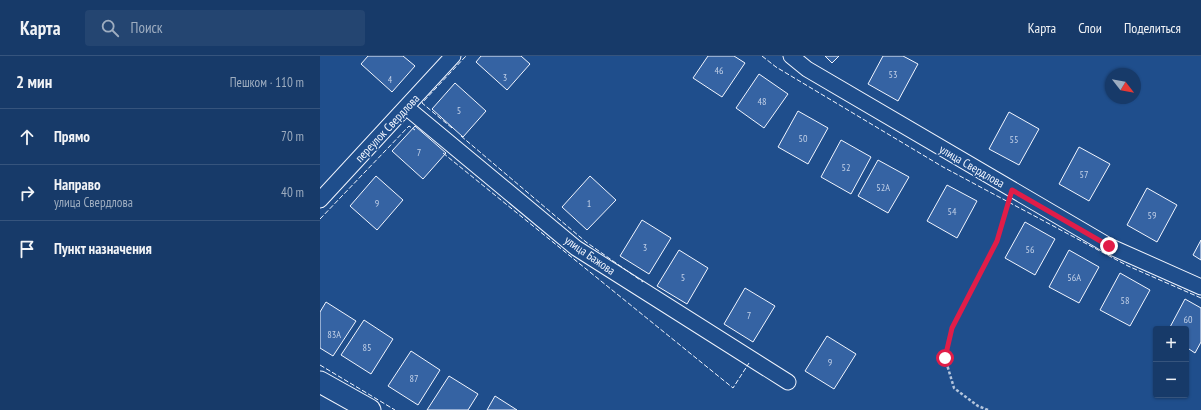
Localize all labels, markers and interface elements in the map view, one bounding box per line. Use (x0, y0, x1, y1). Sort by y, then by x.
search box (85, 10, 365, 46)
text: Карта (20, 16, 61, 40)
icon: search (99, 17, 121, 39)
text: Поиск (131, 18, 163, 37)
text: Карта (1028, 19, 1056, 37)
text: Слои (1078, 19, 1102, 37)
text: Поделиться (1124, 19, 1181, 37)
house number: 46 (715, 64, 724, 77)
house number: 53 (889, 68, 898, 81)
north arrow (1105, 68, 1141, 104)
text: 2 мин (16, 71, 52, 93)
house number: 3 (503, 71, 507, 84)
house number: 4 (388, 73, 393, 86)
text: Пешком · 110 m (230, 74, 304, 91)
street label: переулок Свердлова (352, 91, 422, 165)
house number: 48 (758, 95, 767, 108)
house number: 5 (457, 104, 461, 117)
icon: ahead (16, 126, 38, 148)
text: Прямо (54, 127, 90, 146)
text: 70 m (281, 128, 304, 145)
house number: 50 (799, 132, 808, 145)
house number: 55 (1010, 133, 1019, 146)
street label: улица Свердлова (937, 141, 1007, 191)
house number: 7 (417, 146, 421, 159)
house number: 52 (842, 161, 851, 174)
house number: 57 (1080, 168, 1089, 181)
text: Направо (54, 175, 101, 194)
house number: 52А (876, 181, 890, 194)
icon: right (16, 182, 38, 204)
text: 40 m (281, 184, 304, 201)
text: улица Свердлова (54, 194, 133, 211)
house number: 9 (375, 197, 379, 210)
house number: 1 (587, 197, 591, 210)
house number: 54 (948, 205, 957, 218)
house number: 59 (1148, 209, 1157, 222)
street label: улица Бажова (562, 232, 618, 278)
route end (1100, 237, 1118, 255)
icon: arrive (16, 238, 38, 260)
text: Пункт назначения (54, 239, 152, 258)
house number: 3 (643, 241, 647, 254)
house number: 56 (1026, 243, 1035, 256)
house number: 5 (681, 271, 685, 284)
house number: 56А (1067, 271, 1081, 284)
house number: 58 (1121, 294, 1130, 307)
house number: 7 (747, 309, 751, 322)
house number: 60 (1184, 313, 1193, 326)
map controls (1153, 326, 1189, 398)
button: + (1153, 326, 1189, 362)
house number: 83А (327, 328, 341, 341)
house number: 85 (363, 341, 372, 354)
route start (936, 349, 954, 367)
house number: 9 (828, 356, 832, 369)
button: − (1153, 362, 1189, 398)
house number: 87 (410, 372, 419, 385)

